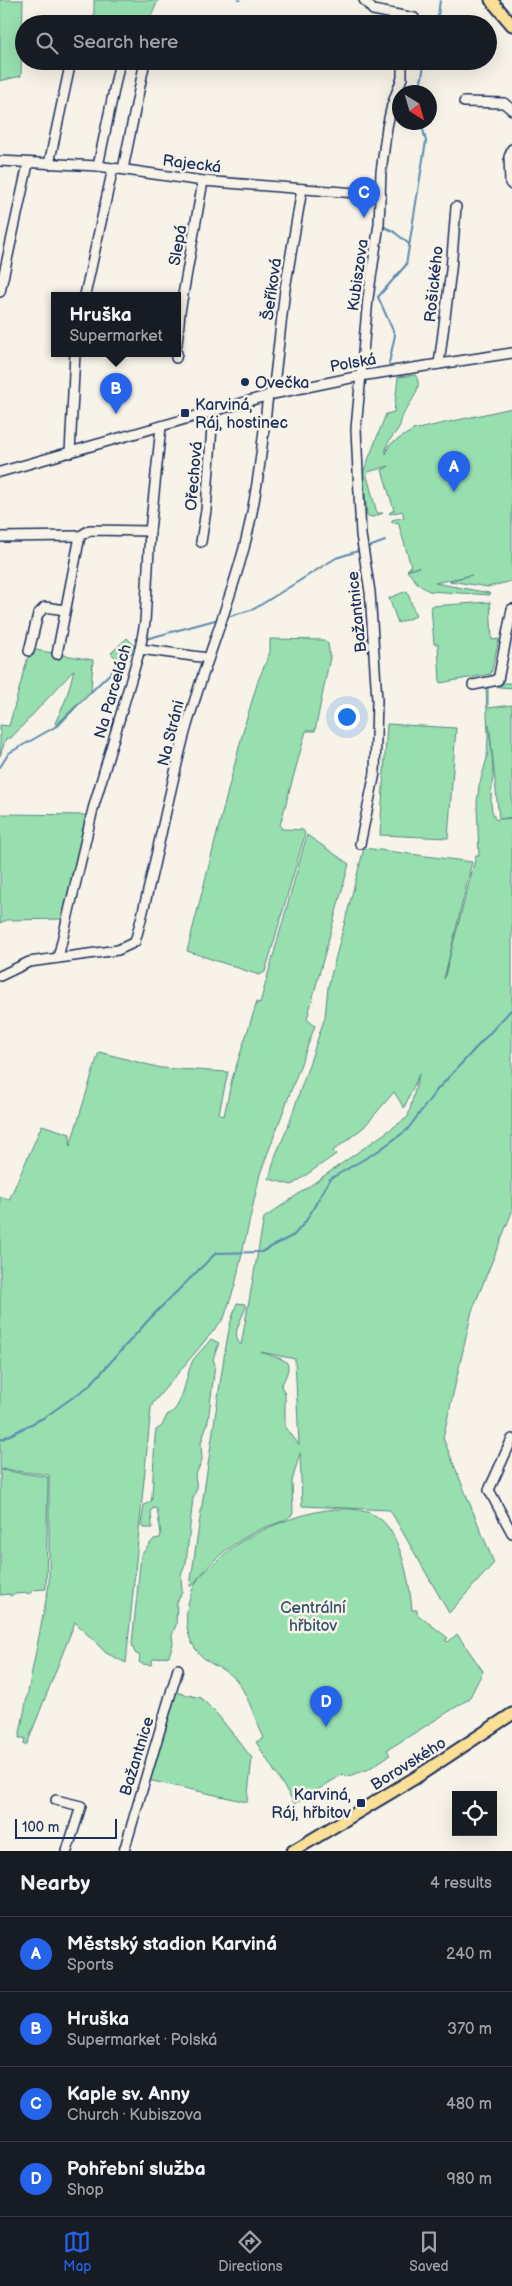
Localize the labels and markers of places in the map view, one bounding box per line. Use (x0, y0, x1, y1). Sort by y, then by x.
pin: C (348, 177, 380, 218)
pin: B (100, 373, 132, 414)
place label: Ovečka (255, 374, 309, 393)
marker: Ovečka (239, 376, 251, 388)
place label: Karviná, Ráj, hostinec (195, 396, 288, 433)
marker: Karviná, Ráj, hostinec (179, 407, 191, 419)
pin: A (438, 451, 470, 492)
pin: D (310, 1686, 342, 1727)
place label: Karviná, Ráj, hřbitov (271, 1786, 351, 1823)
marker: Karviná, Ráj, hřbitov (355, 1797, 367, 1809)

